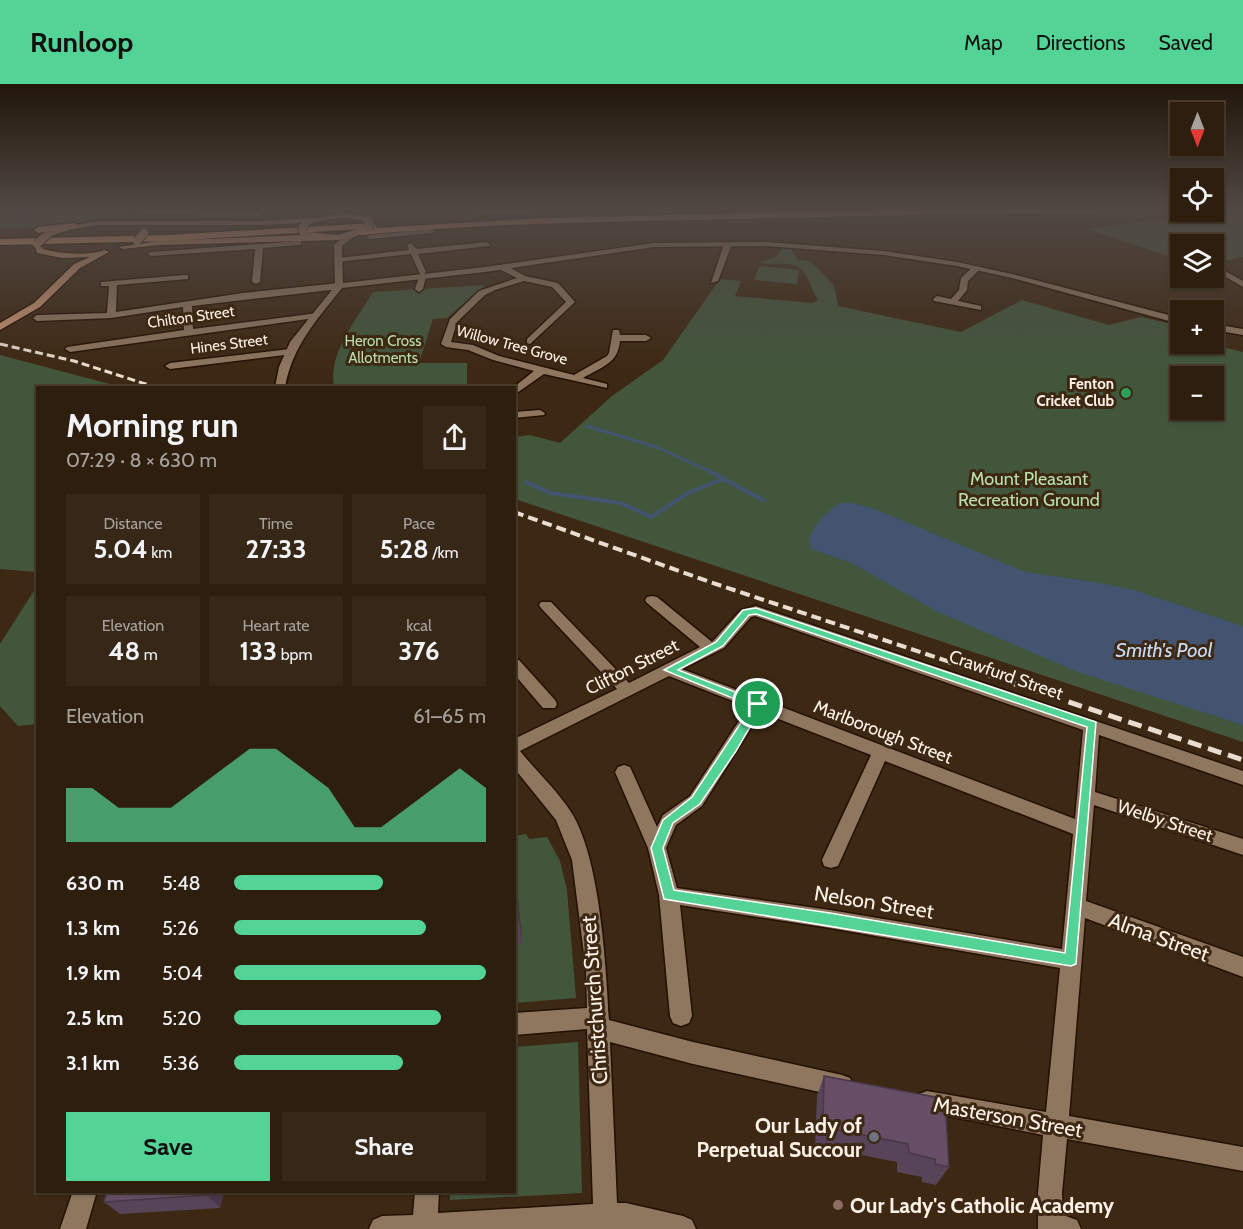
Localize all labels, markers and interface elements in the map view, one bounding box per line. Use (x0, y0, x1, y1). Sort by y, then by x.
text: Runloop (30, 25, 133, 59)
text: Map (964, 30, 1003, 55)
text: Directions (1036, 30, 1125, 55)
text: Saved (1158, 30, 1213, 55)
north arrow (1170, 102, 1224, 156)
map controls (1170, 102, 1224, 420)
button: locate (1170, 168, 1224, 222)
button: layers (1170, 234, 1224, 288)
button: + (1170, 300, 1224, 354)
street label: Chilton Street (146, 302, 236, 332)
street label: Willow Tree Grove (454, 322, 570, 369)
street label: Hines Street (189, 330, 269, 358)
park label: Heron Cross Allotments (345, 332, 421, 367)
button: − (1170, 366, 1224, 420)
place label: Fenton Cricket Club (1036, 375, 1114, 410)
marker: Fenton Cricket Club (1119, 386, 1133, 400)
text: Morning run (66, 405, 238, 445)
button: share (423, 406, 486, 469)
text: 07:29 · 8 × 630 m (66, 448, 217, 472)
park label: Mount Pleasant Recreation Ground (958, 468, 1100, 511)
text: Distance (104, 514, 162, 533)
text: Time (259, 514, 293, 533)
text: Pace (403, 514, 435, 533)
text: 5.04 (94, 533, 148, 565)
text: 27:33 (246, 533, 306, 565)
text: 5:28 (379, 533, 429, 565)
text: km (148, 543, 172, 562)
text: /km (429, 543, 459, 562)
text: Elevation (102, 616, 164, 635)
text: Heart rate (243, 616, 309, 635)
text: kcal (406, 616, 432, 635)
street label: Clifton Street (582, 634, 682, 700)
text: 48 (108, 635, 140, 667)
text: 133 (239, 635, 277, 667)
text: 376 (398, 635, 440, 667)
water label: Smith's Pool (1116, 638, 1213, 662)
text: m (140, 645, 158, 664)
text: bpm (277, 645, 313, 664)
street label: Crawfurd Street (946, 645, 1066, 705)
pin (732, 678, 783, 729)
icon: arrive (741, 687, 774, 720)
street label: Marlborough Street (811, 695, 955, 769)
text: Elevation (66, 704, 144, 728)
text: 61–65 m (413, 704, 486, 728)
street label: Welby Street (1115, 795, 1215, 847)
text: 630 m (66, 871, 124, 895)
text: 5:48 (162, 871, 201, 895)
street label: Nelson Street (812, 880, 936, 924)
street label: Alma Street (1105, 907, 1213, 967)
street label: Christchurch Street (576, 915, 612, 1085)
text: 1.3 km (66, 916, 120, 940)
text: 5:26 (162, 916, 199, 940)
text: 1.9 km (66, 961, 120, 985)
text: 5:04 (162, 961, 203, 985)
text: 2.5 km (66, 1006, 123, 1030)
text: 5:20 (162, 1006, 201, 1030)
text: 3.1 km (66, 1051, 120, 1075)
text: 5:36 (162, 1051, 199, 1075)
street label: Masterson Street (932, 1092, 1084, 1142)
button: Save (66, 1112, 270, 1181)
button: Share (282, 1112, 486, 1181)
place label: Our Lady of Perpetual Succour (697, 1113, 862, 1162)
marker: Our Lady of Perpetual Succour (867, 1130, 881, 1144)
place label: Our Lady's Catholic Academy (850, 1193, 1115, 1218)
marker: Our Lady's Catholic Academy (831, 1198, 845, 1212)

